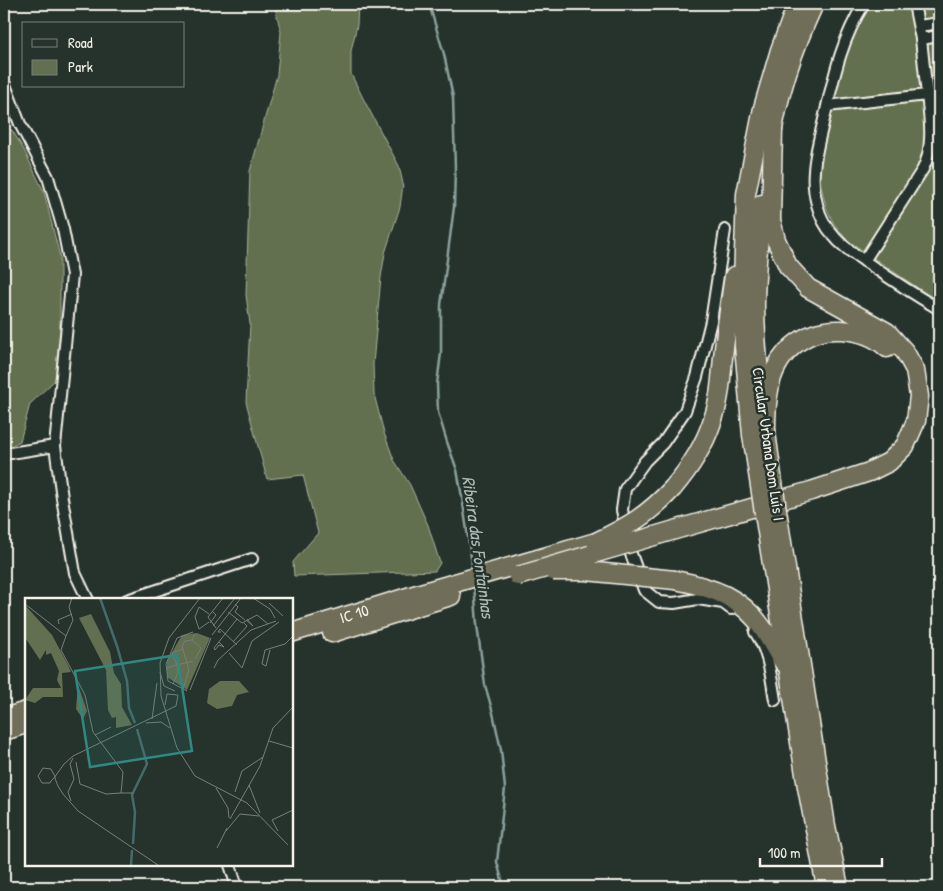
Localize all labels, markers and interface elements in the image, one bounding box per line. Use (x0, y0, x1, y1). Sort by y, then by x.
legend (22, 22, 185, 88)
text: Road (68, 32, 93, 53)
text: Park (68, 56, 93, 77)
street label: Circular Urbana Dom Luís I (747, 366, 791, 522)
water label: Ribeira das Fontainhas (456, 474, 501, 622)
inset map (25, 598, 292, 866)
street label: IC 10 (337, 599, 371, 628)
scale bar (760, 836, 883, 868)
text: 100 m (768, 842, 801, 863)

